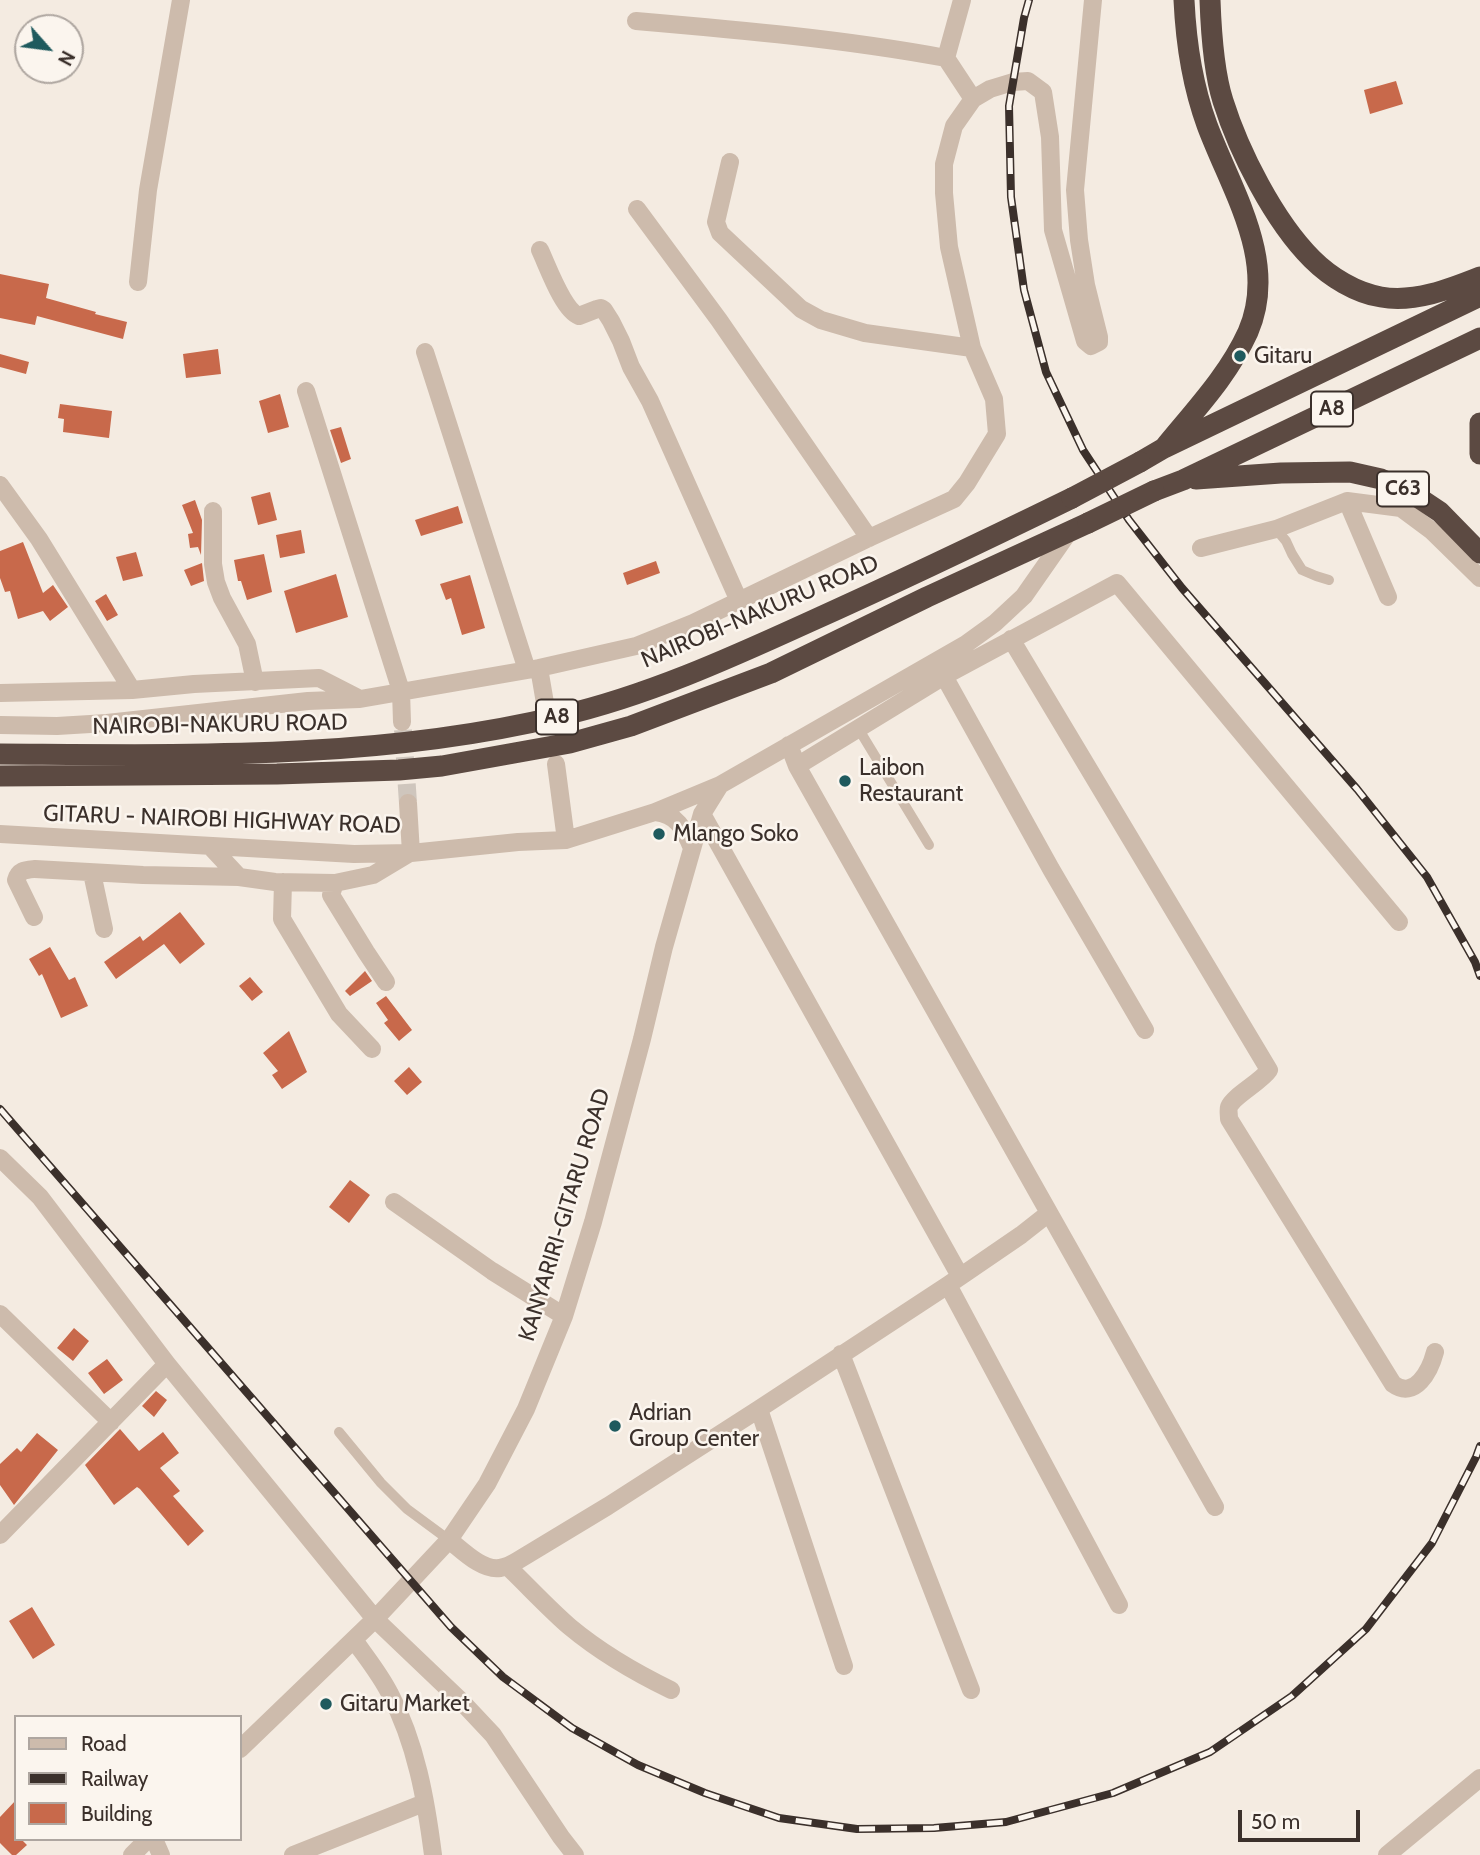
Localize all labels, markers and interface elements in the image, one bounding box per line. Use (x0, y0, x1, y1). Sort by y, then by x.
north arrow (14, 14, 84, 84)
text: N (53, 47, 80, 69)
place label: Gitaru (1254, 342, 1312, 370)
marker: Gitaru (1232, 348, 1248, 364)
road number: A8 (1311, 392, 1353, 426)
road number: C63 (1377, 472, 1429, 506)
street label: NAIROBI-NAKURU ROAD (637, 549, 883, 675)
road number: A8 (536, 700, 578, 734)
street label: NAIROBI-NAKURU ROAD (92, 709, 348, 741)
place label: Laibon Restaurant (859, 754, 963, 808)
marker: Laibon Restaurant (837, 773, 853, 789)
street label: GITARU - NAIROBI HIGHWAY ROAD (43, 800, 401, 840)
place label: Mlango Soko (673, 820, 799, 848)
marker: Mlango Soko (651, 826, 667, 842)
street label: KANYARIRI-GITARU ROAD (513, 1085, 617, 1345)
place label: Adrian Group Center (629, 1399, 759, 1453)
marker: Adrian Group Center (607, 1418, 623, 1434)
place label: Gitaru Market (340, 1690, 470, 1718)
marker: Gitaru Market (318, 1696, 334, 1712)
legend (14, 1715, 242, 1841)
text: Road (81, 1731, 127, 1756)
text: Railway (81, 1766, 148, 1791)
scale bar (1242, 1796, 1364, 1840)
text: Building (81, 1801, 152, 1826)
text: 50 m (1251, 1809, 1300, 1834)

